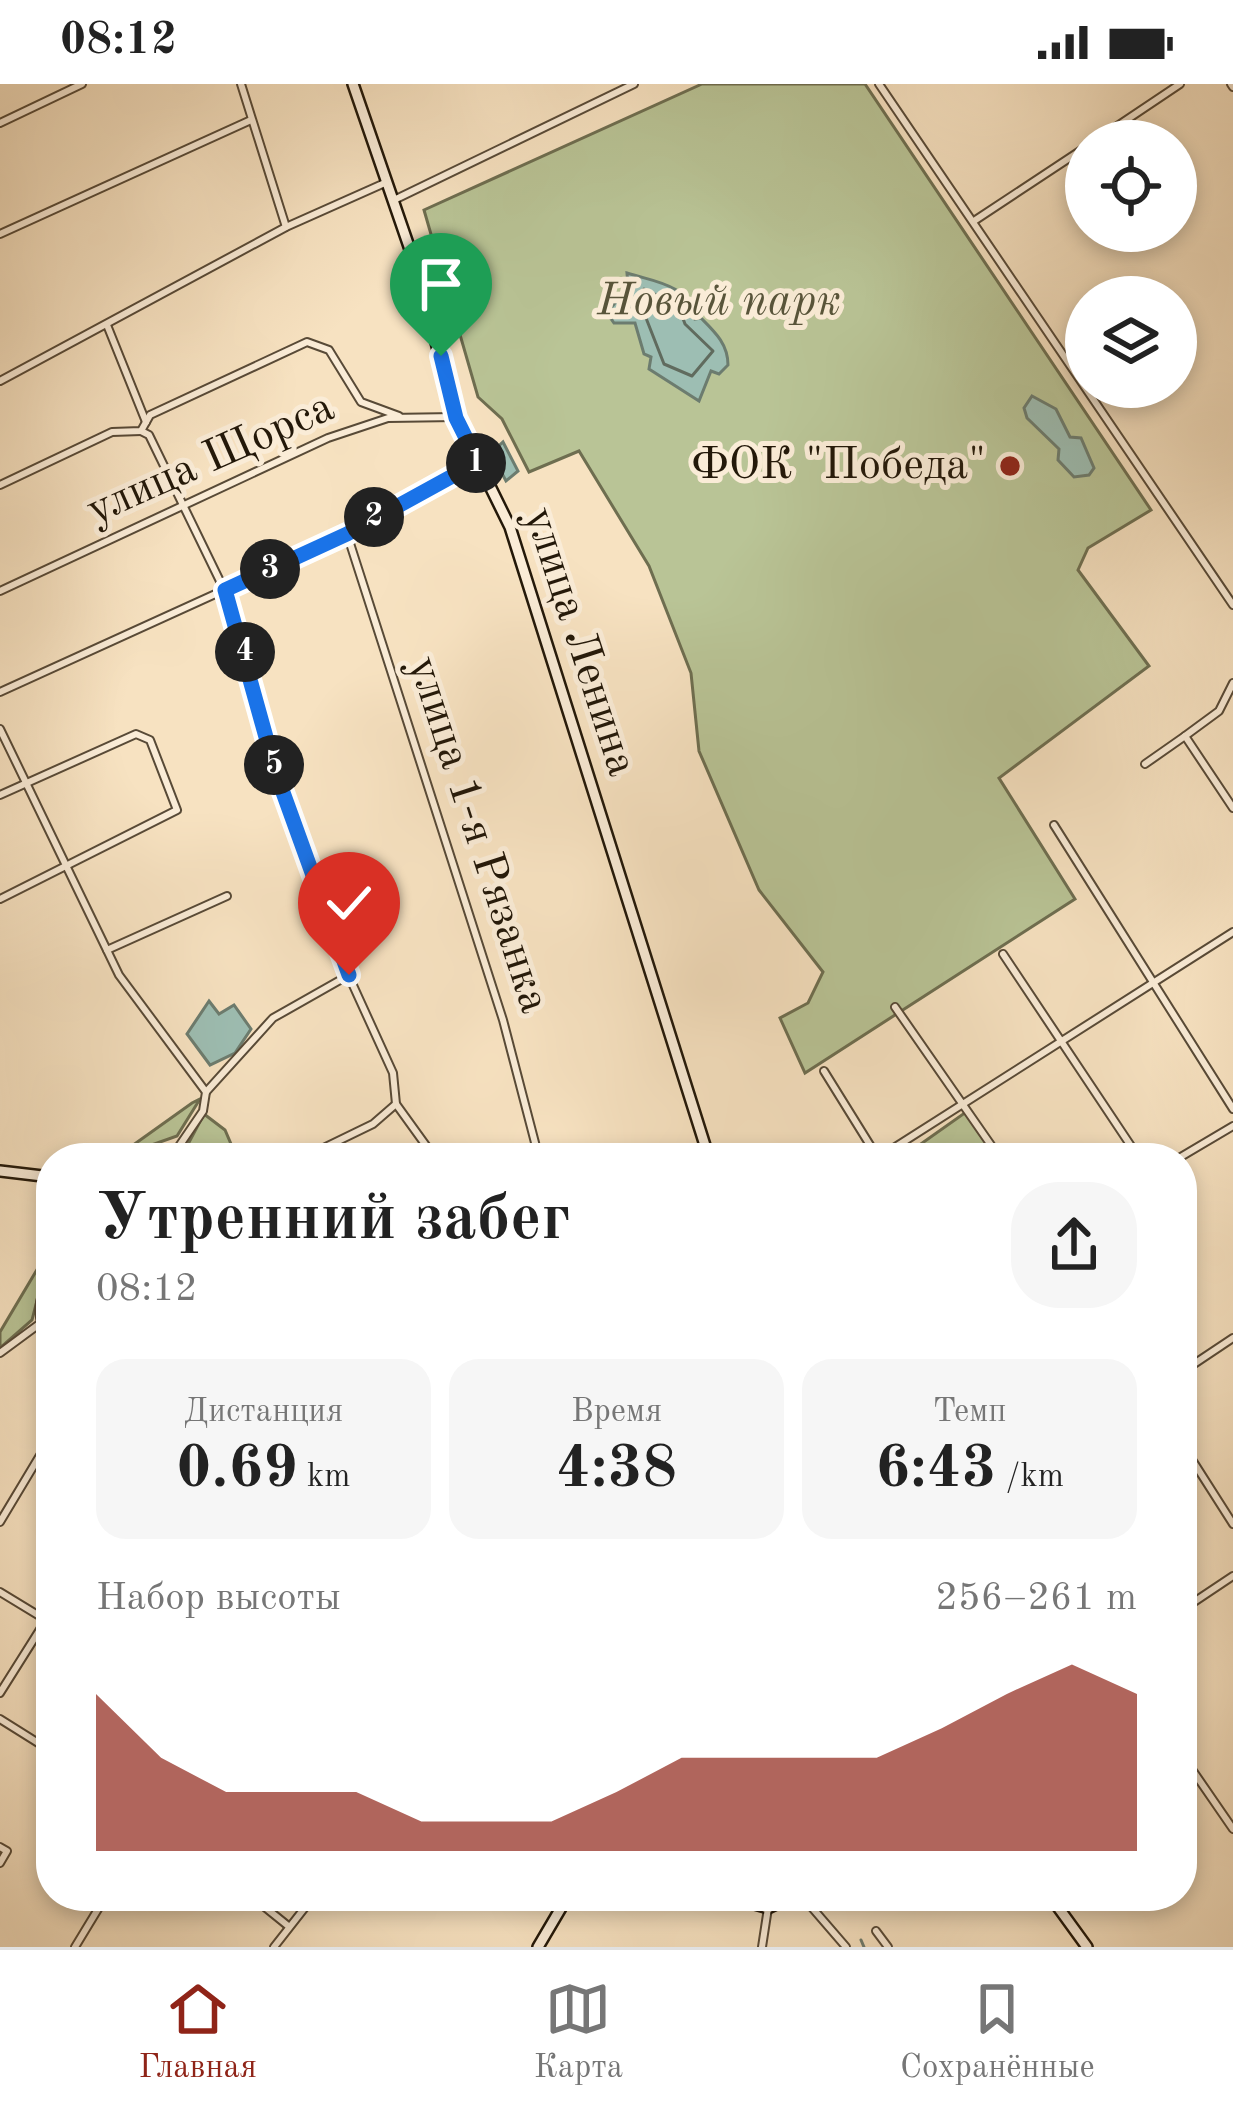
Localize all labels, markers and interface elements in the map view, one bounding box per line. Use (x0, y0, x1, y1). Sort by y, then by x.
text: 08:12 (60, 19, 177, 64)
map controls (1065, 120, 1197, 408)
button: locate (1065, 120, 1197, 252)
pin (390, 233, 492, 356)
icon: arrive (408, 251, 474, 317)
button: layers (1065, 276, 1197, 408)
park label: Новый парк (596, 280, 841, 325)
street label: улица Щорса (81, 385, 341, 535)
pin: 1 (446, 433, 506, 493)
place label: ФОК "Победа" (691, 444, 986, 489)
text: 1 (466, 446, 486, 479)
marker: ФОК "Победа" (997, 453, 1023, 479)
pin: 2 (344, 487, 404, 547)
text: 2 (364, 500, 384, 533)
street label: улица Ленина (514, 502, 644, 782)
pin: 3 (240, 539, 300, 599)
text: 3 (260, 552, 280, 585)
pin: 4 (215, 622, 275, 682)
text: 4 (235, 635, 255, 668)
street label: улица 1-я Рязанка (398, 651, 556, 1019)
pin: 5 (244, 735, 304, 795)
text: 5 (264, 748, 284, 781)
pin (298, 852, 400, 975)
icon: check (316, 870, 382, 936)
button: share (1011, 1182, 1137, 1308)
text: Утренний забег (96, 1188, 571, 1254)
text: 08:12 (96, 1270, 197, 1309)
text: Дистанция (184, 1396, 343, 1429)
text: Время (571, 1396, 662, 1429)
text: Темп (933, 1396, 1006, 1429)
text: 0.69 (177, 1440, 298, 1500)
text: 4:38 (556, 1440, 677, 1500)
text: 6:43 (875, 1440, 996, 1500)
text: km (298, 1461, 350, 1494)
text: /km (996, 1461, 1064, 1494)
text: Набор высоты (96, 1579, 341, 1618)
text: 256–261 m (935, 1579, 1137, 1618)
tab: Главная (138, 1976, 257, 2089)
tab: Карта (534, 1976, 623, 2089)
tab: Сохранённые (900, 1976, 1095, 2089)

